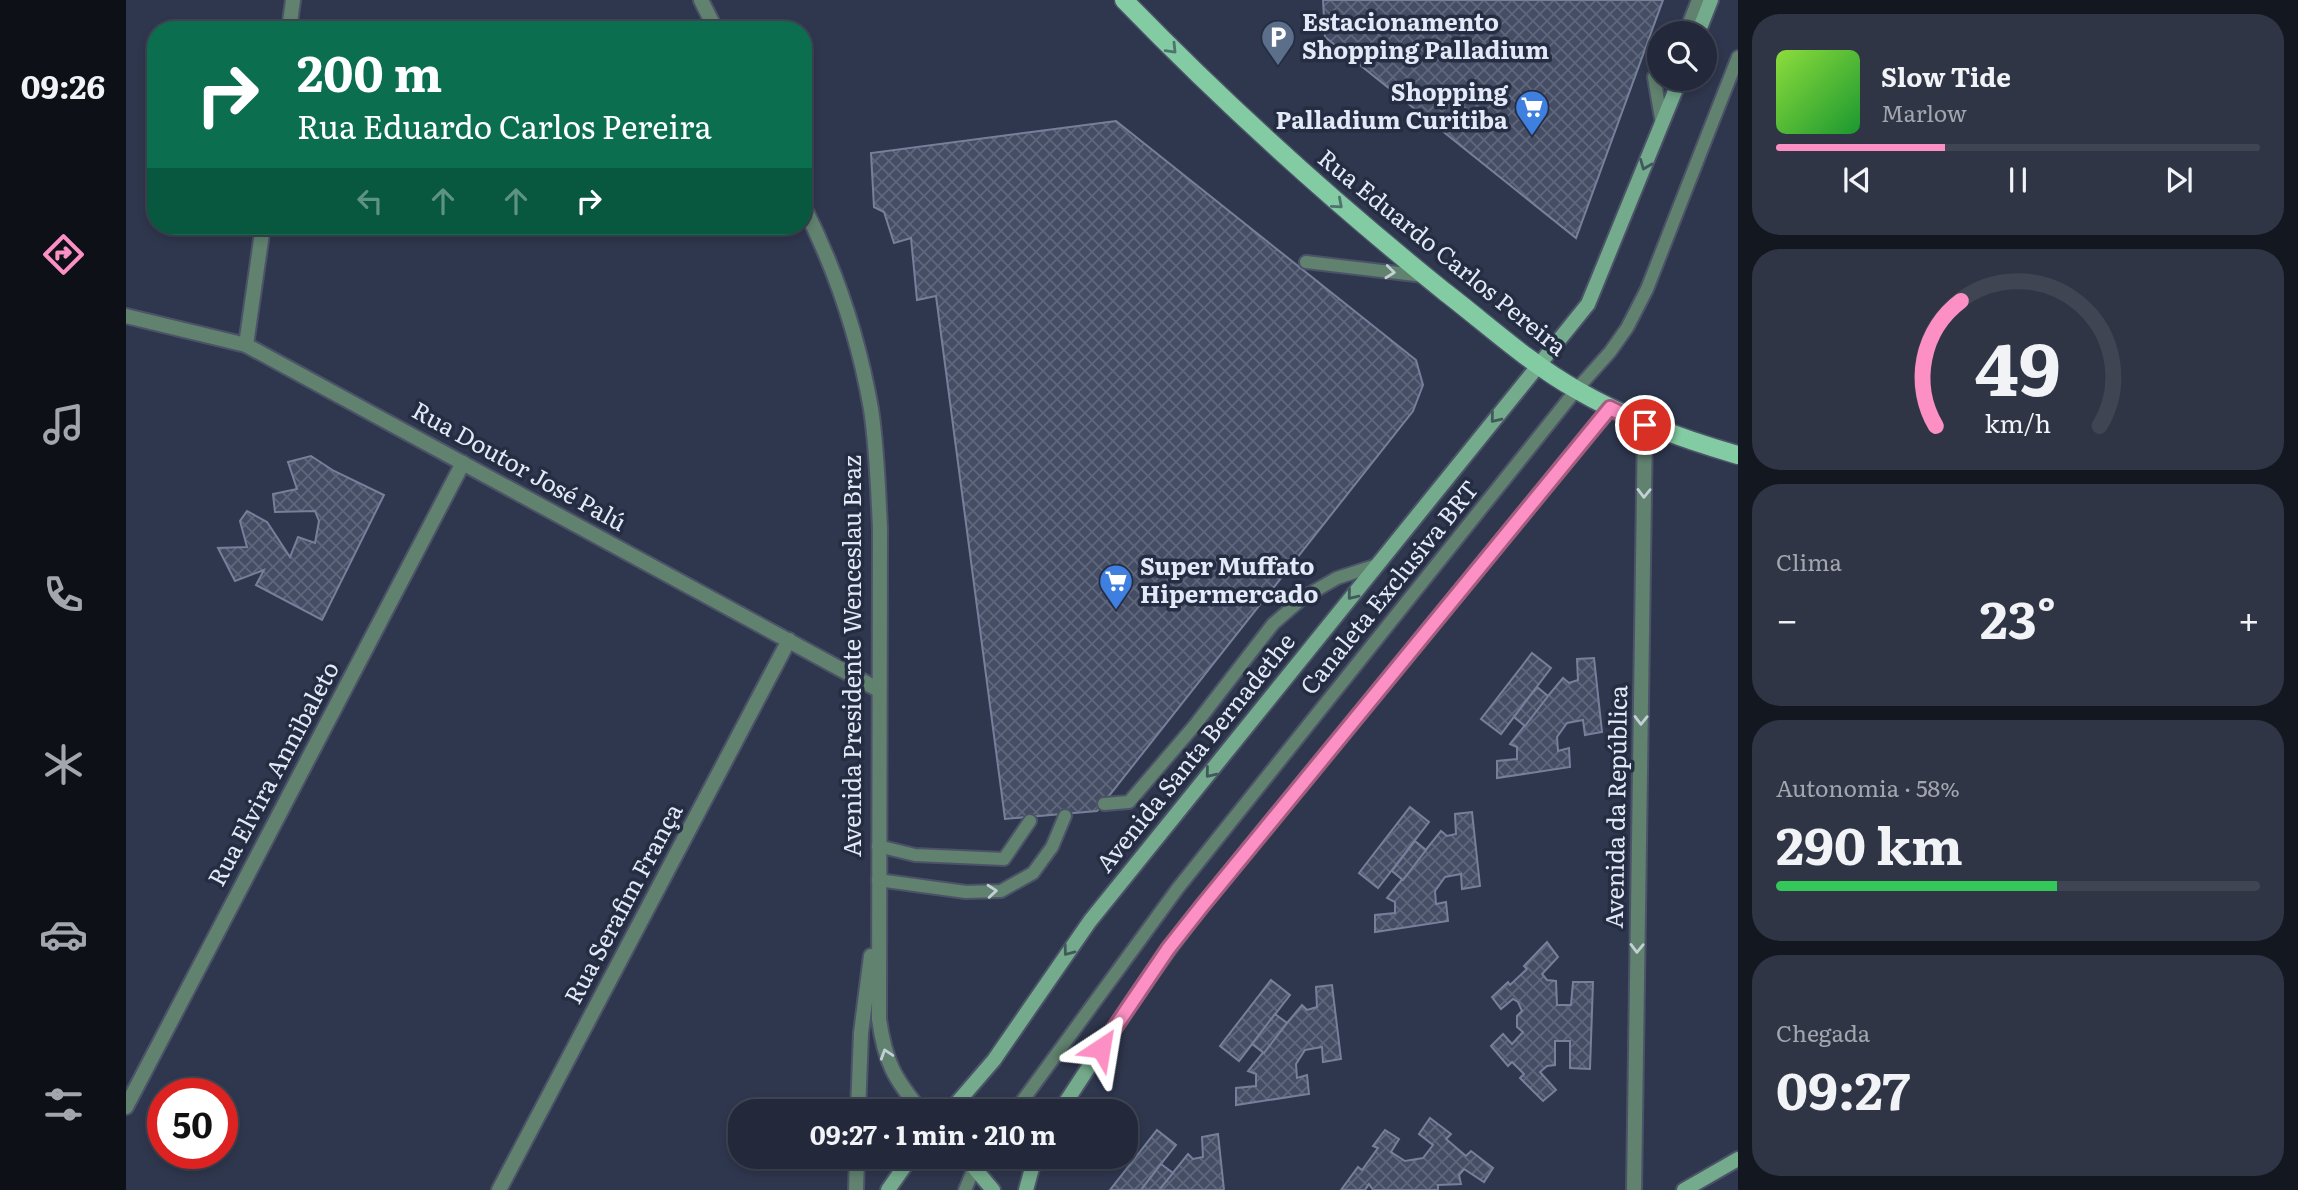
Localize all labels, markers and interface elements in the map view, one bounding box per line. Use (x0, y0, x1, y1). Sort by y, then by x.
place label: Estacionamento Shopping Palladium (1302, 3, 1549, 66)
parking icon: Estacionamento Shopping Palladium (1259, 18, 1297, 67)
map controls (1647, 21, 1717, 91)
button: search (1647, 21, 1717, 91)
text: 200 m (297, 34, 442, 107)
one-way arrow (1163, 41, 1176, 54)
icon: right (182, 49, 273, 140)
text: Slow Tide (1881, 56, 2011, 95)
text: 09:26 (21, 61, 105, 109)
place label: Shopping Palladium Curitiba (1276, 73, 1508, 136)
supermarket icon: Shopping Palladium Curitiba (1513, 88, 1551, 137)
text: Marlow (1881, 95, 1967, 129)
text: Rua Eduardo Carlos Pereira (297, 101, 712, 149)
street label: Rua Eduardo Carlos Pereira (1312, 140, 1575, 363)
one-way arrow (1640, 158, 1654, 170)
icon: previous (1838, 161, 1876, 199)
icon: pause (1999, 161, 2037, 199)
icon: next (2160, 161, 2198, 199)
icon: left (351, 182, 389, 220)
icon: ahead (424, 182, 462, 220)
icon: ahead (497, 182, 535, 220)
icon: right (570, 182, 608, 220)
one-way arrow (1330, 196, 1343, 208)
icon: directions (39, 230, 88, 279)
one-way arrow (1384, 264, 1396, 279)
text: 49 (1975, 310, 2061, 418)
street label: Rua Doutor José Palú (407, 391, 634, 538)
pin (1615, 395, 1675, 455)
icon: music (39, 400, 88, 449)
text: km/h (1985, 404, 2051, 441)
icon: arrive (1626, 406, 1664, 444)
one-way arrow (1491, 411, 1504, 423)
street label: Avenida Presidente Wenceslau Braz (833, 455, 868, 857)
street label: Canaleta Exclusiva BRT (1290, 472, 1486, 701)
one-way arrow (1637, 488, 1652, 499)
text: Clima (1776, 544, 1842, 578)
place label: Super Muffato Hipermercado (1140, 547, 1318, 610)
supermarket icon: Super Muffato Hipermercado (1097, 562, 1135, 611)
icon: phone (39, 570, 88, 619)
text: 23° (1980, 578, 2056, 655)
one-way arrow (1348, 587, 1360, 600)
text: − (1776, 589, 1798, 646)
text: + (2238, 589, 2260, 646)
street label: Avenida Santa Bernadethe (1086, 624, 1302, 879)
street label: Rua Elvira Annibaleto (198, 654, 346, 892)
street label: Avenida da República (1595, 685, 1634, 929)
one-way arrow (1633, 716, 1649, 726)
icon: climate (39, 740, 88, 789)
one-way arrow (1205, 765, 1218, 777)
text: Autonomia · 58% (1776, 770, 1960, 804)
street label: Rua Serafim França (554, 796, 689, 1009)
text: 290 km (1776, 804, 1963, 881)
one-way arrow (987, 884, 998, 899)
icon: car (39, 910, 88, 959)
one-way arrow (1064, 943, 1076, 955)
one-way arrow (1630, 943, 1645, 954)
position arrow (1064, 1011, 1138, 1085)
text: Chegada (1776, 1015, 1870, 1049)
one-way arrow (880, 1048, 894, 1060)
text: 09:27 (1776, 1049, 1910, 1126)
speed limit sign: 50 (147, 1078, 238, 1169)
icon: filters (39, 1080, 88, 1129)
text: 09:27 · 1 min · 210 m (810, 1114, 1056, 1153)

